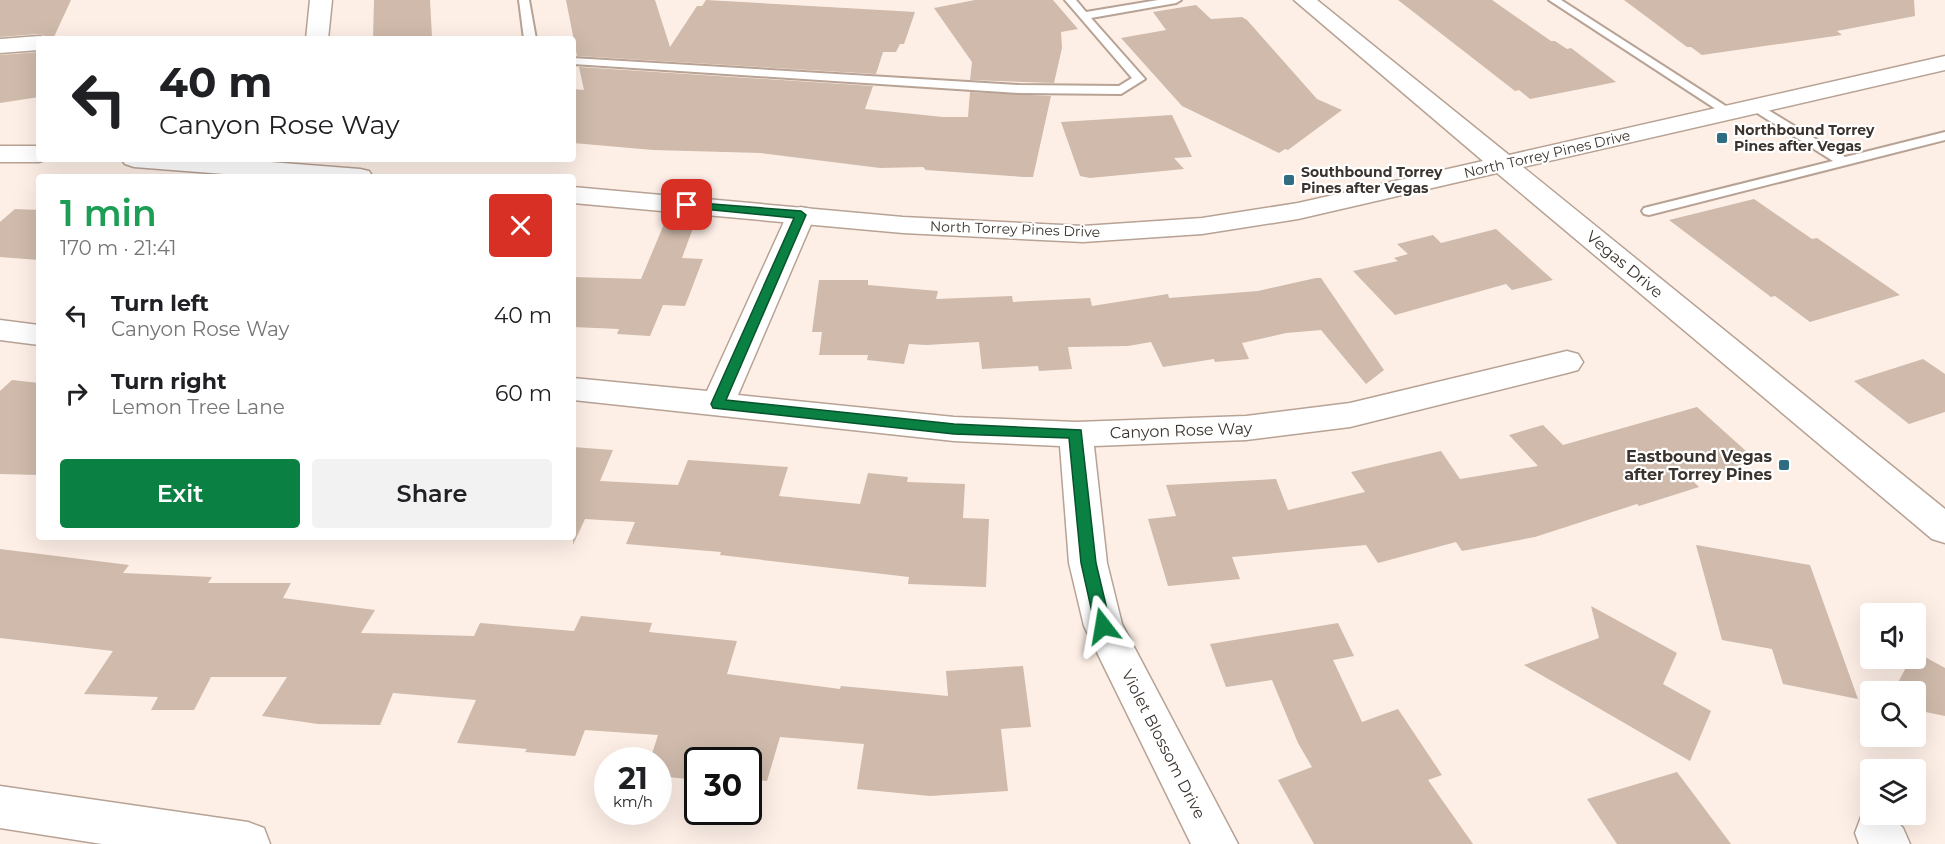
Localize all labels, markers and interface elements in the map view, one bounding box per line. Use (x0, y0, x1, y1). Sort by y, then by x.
text: 40 m (159, 56, 272, 108)
icon: left (60, 60, 138, 138)
text: Canyon Rose Way (159, 108, 400, 141)
place label: Northbound Torrey Pines after Vegas (1734, 121, 1875, 155)
street label: North Torrey Pines Drive (1462, 126, 1632, 182)
marker: Northbound Torrey Pines after Vegas (1715, 131, 1729, 145)
place label: Southbound Torrey Pines after Vegas (1301, 163, 1443, 197)
marker: Southbound Torrey Pines after Vegas (1282, 173, 1296, 187)
pin (661, 179, 712, 230)
icon: arrive (670, 188, 703, 221)
text: 1 min (60, 191, 157, 235)
button: close (489, 194, 552, 257)
street label: North Torrey Pines Drive (930, 217, 1100, 241)
street label: Vegas Drive (1582, 227, 1667, 302)
text: 170 m · 21:41 (60, 236, 177, 260)
text: Turn left (111, 290, 209, 317)
icon: left (60, 299, 93, 332)
text: 40 m (494, 302, 552, 329)
text: Canyon Rose Way (111, 317, 289, 341)
text: Turn right (111, 368, 226, 395)
icon: right (60, 377, 93, 410)
text: 60 m (495, 380, 552, 407)
text: Lemon Tree Lane (111, 395, 285, 419)
street label: Canyon Rose Way (1109, 419, 1253, 442)
place label: Eastbound Vegas after Torrey Pines (1624, 447, 1772, 484)
marker: Eastbound Vegas after Torrey Pines (1777, 458, 1791, 472)
button: Exit (60, 459, 300, 528)
button: Share (312, 459, 552, 528)
position arrow (1071, 594, 1135, 658)
map controls (1860, 603, 1926, 825)
button: sound (1860, 603, 1926, 669)
street label: Violet Blossom Drive (1118, 666, 1209, 822)
button: search (1860, 681, 1926, 747)
speed limit sign: 30 (684, 747, 762, 825)
button: layers (1860, 759, 1926, 825)
text: 21 (618, 760, 648, 797)
text: km/h (613, 792, 653, 811)

